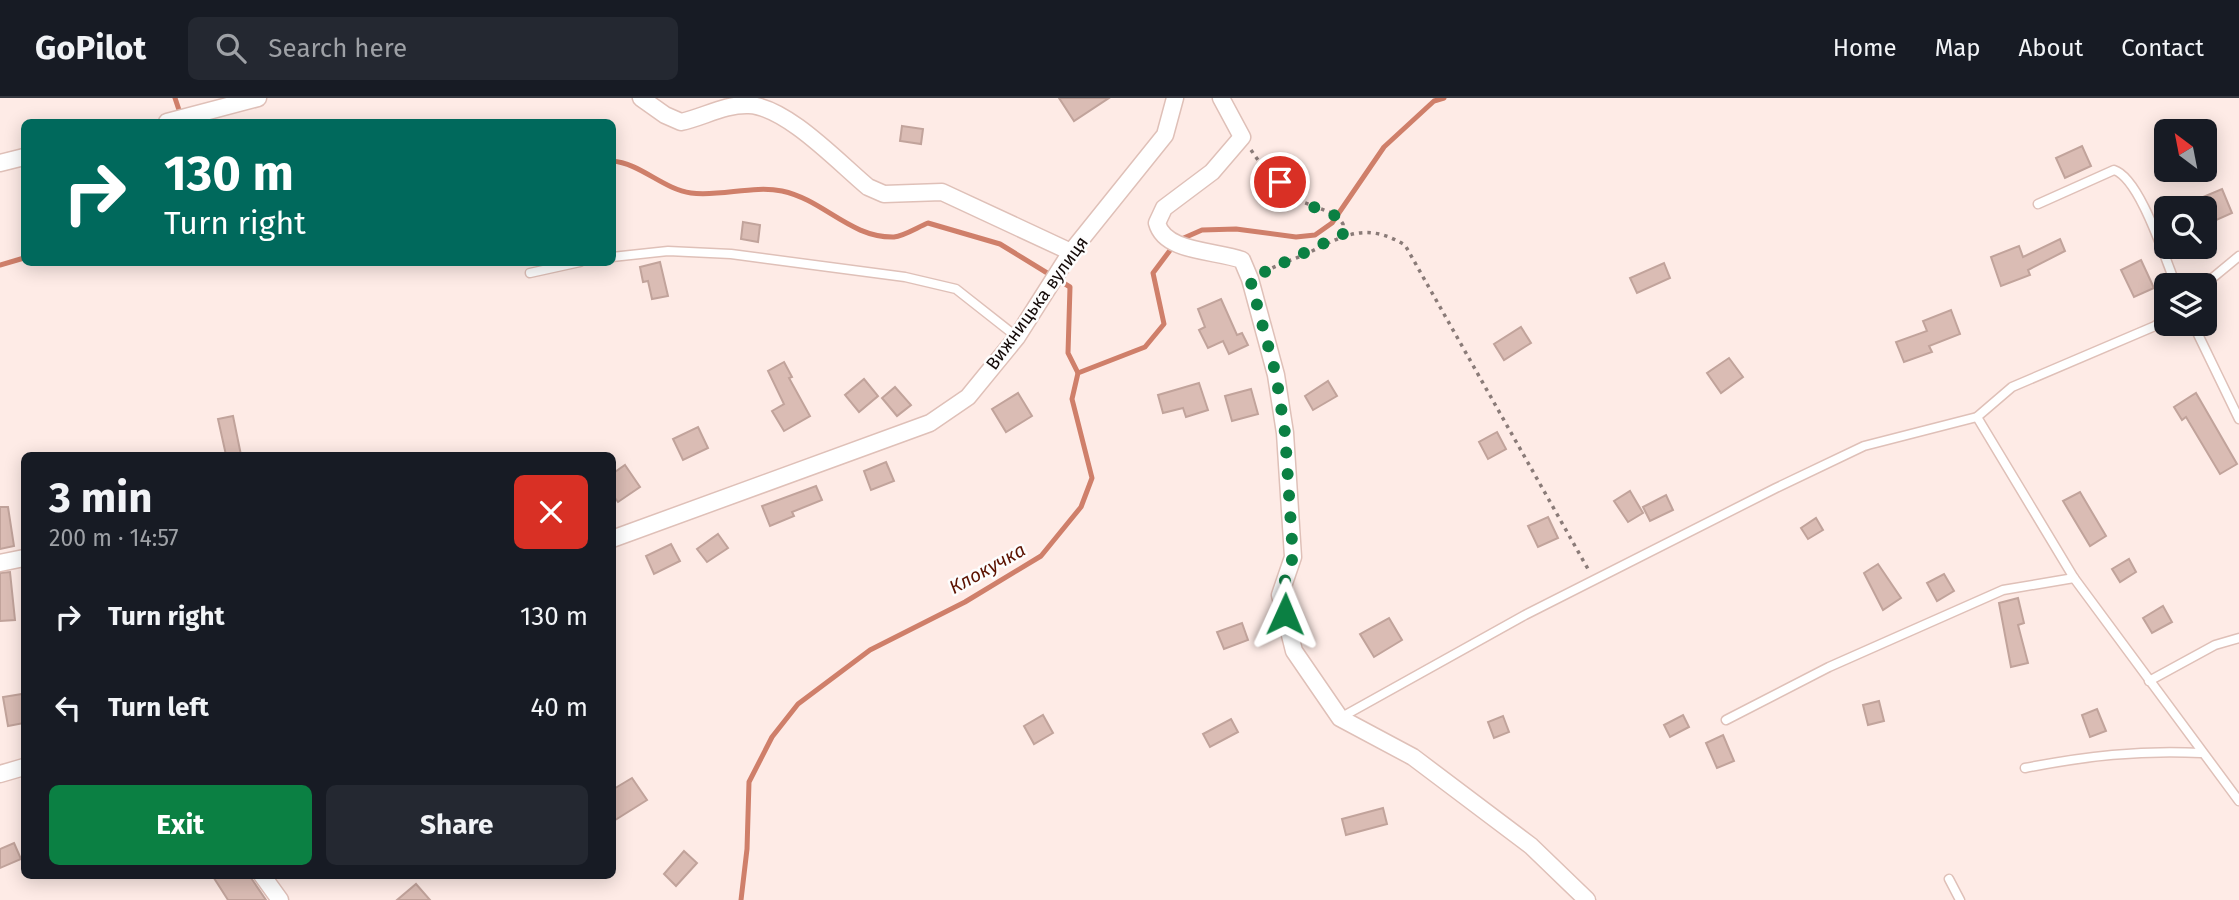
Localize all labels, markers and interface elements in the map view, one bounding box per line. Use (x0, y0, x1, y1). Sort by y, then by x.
search box (188, 17, 678, 80)
text: GoPilot (35, 28, 146, 68)
icon: search (212, 29, 250, 67)
text: Search here (268, 33, 407, 64)
text: Home (1833, 34, 1897, 62)
text: Map (1935, 34, 1981, 62)
text: About (2019, 34, 2083, 62)
text: Contact (2121, 34, 2204, 62)
north arrow (2154, 119, 2217, 182)
map controls (2154, 119, 2217, 336)
text: 130 m (164, 144, 294, 203)
icon: right (49, 147, 140, 238)
pin (1250, 152, 1310, 212)
icon: arrive (1261, 163, 1299, 201)
button: search (2154, 196, 2217, 259)
text: Turn right (164, 204, 306, 242)
street label: Вижницька вулиця (981, 232, 1093, 374)
button: layers (2154, 273, 2217, 336)
text: 3 min (49, 473, 152, 523)
button: close (514, 475, 588, 549)
text: 200 m · 14:57 (49, 524, 179, 552)
water label: Клокучка (945, 538, 1029, 599)
position arrow (1248, 577, 1322, 651)
icon: right (49, 598, 87, 636)
text: Turn right (108, 601, 225, 632)
text: 130 m (520, 601, 588, 632)
icon: left (49, 689, 87, 727)
text: Turn left (108, 692, 209, 723)
text: 40 m (530, 692, 588, 723)
button: Exit (49, 785, 312, 865)
button: Share (326, 785, 588, 865)

